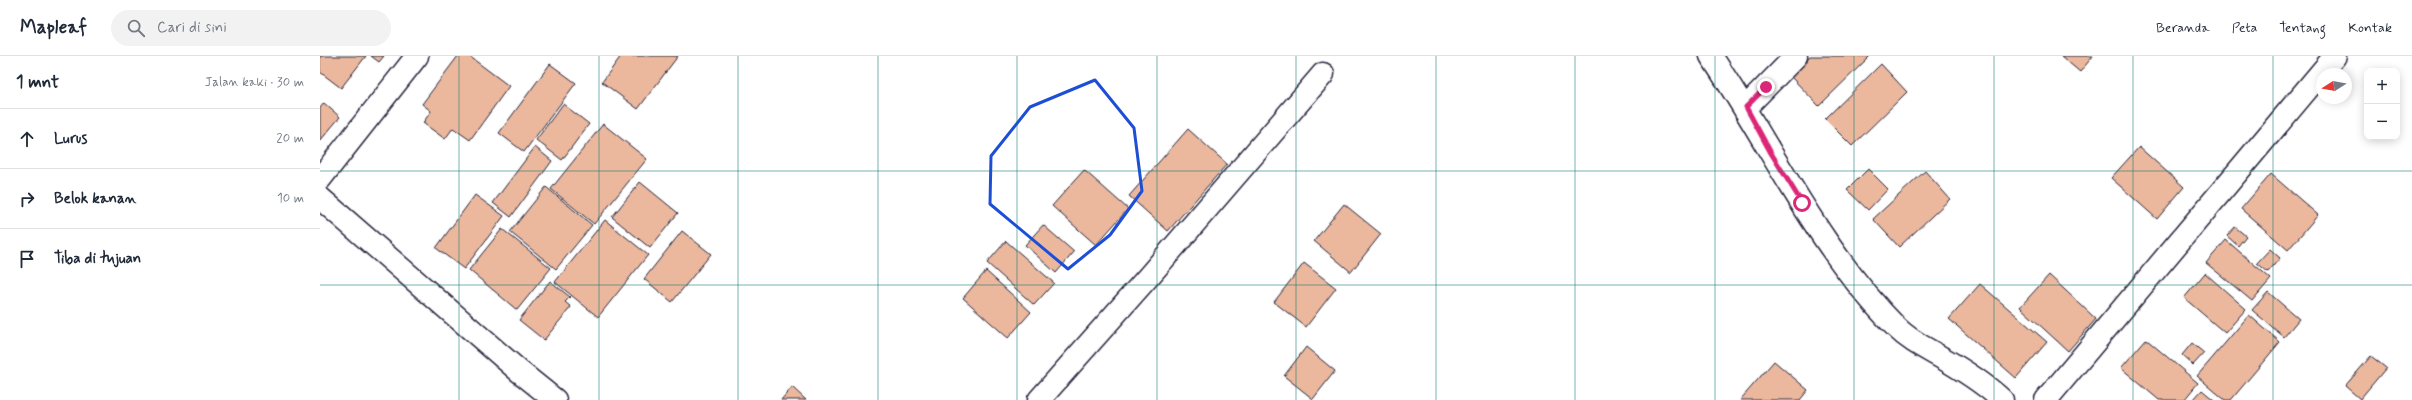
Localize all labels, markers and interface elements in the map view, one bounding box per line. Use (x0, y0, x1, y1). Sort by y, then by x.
search box (111, 10, 391, 46)
text: Mapleaf (20, 15, 87, 40)
icon: search (125, 17, 147, 39)
text: Cari di sini (157, 18, 227, 38)
text: Beranda (2156, 19, 2210, 37)
text: Peta (2232, 19, 2257, 37)
text: Tentang (2279, 19, 2326, 37)
text: Kontak (2348, 19, 2392, 37)
north arrow (2316, 68, 2352, 104)
map controls (2364, 68, 2400, 140)
button: + (2364, 68, 2400, 104)
text: 1 mnt (16, 71, 59, 93)
text: Jalan kaki · 30 m (205, 74, 304, 91)
route end (1757, 78, 1775, 96)
button: − (2364, 104, 2400, 140)
icon: ahead (16, 128, 38, 150)
text: Lurus (54, 129, 87, 149)
text: 20 m (276, 130, 304, 147)
icon: right (16, 188, 38, 210)
text: Belok kanan (54, 189, 137, 209)
text: 10 m (277, 190, 304, 207)
route start (1793, 194, 1811, 212)
icon: arrive (16, 248, 38, 270)
text: Tiba di tujuan (54, 249, 141, 269)

